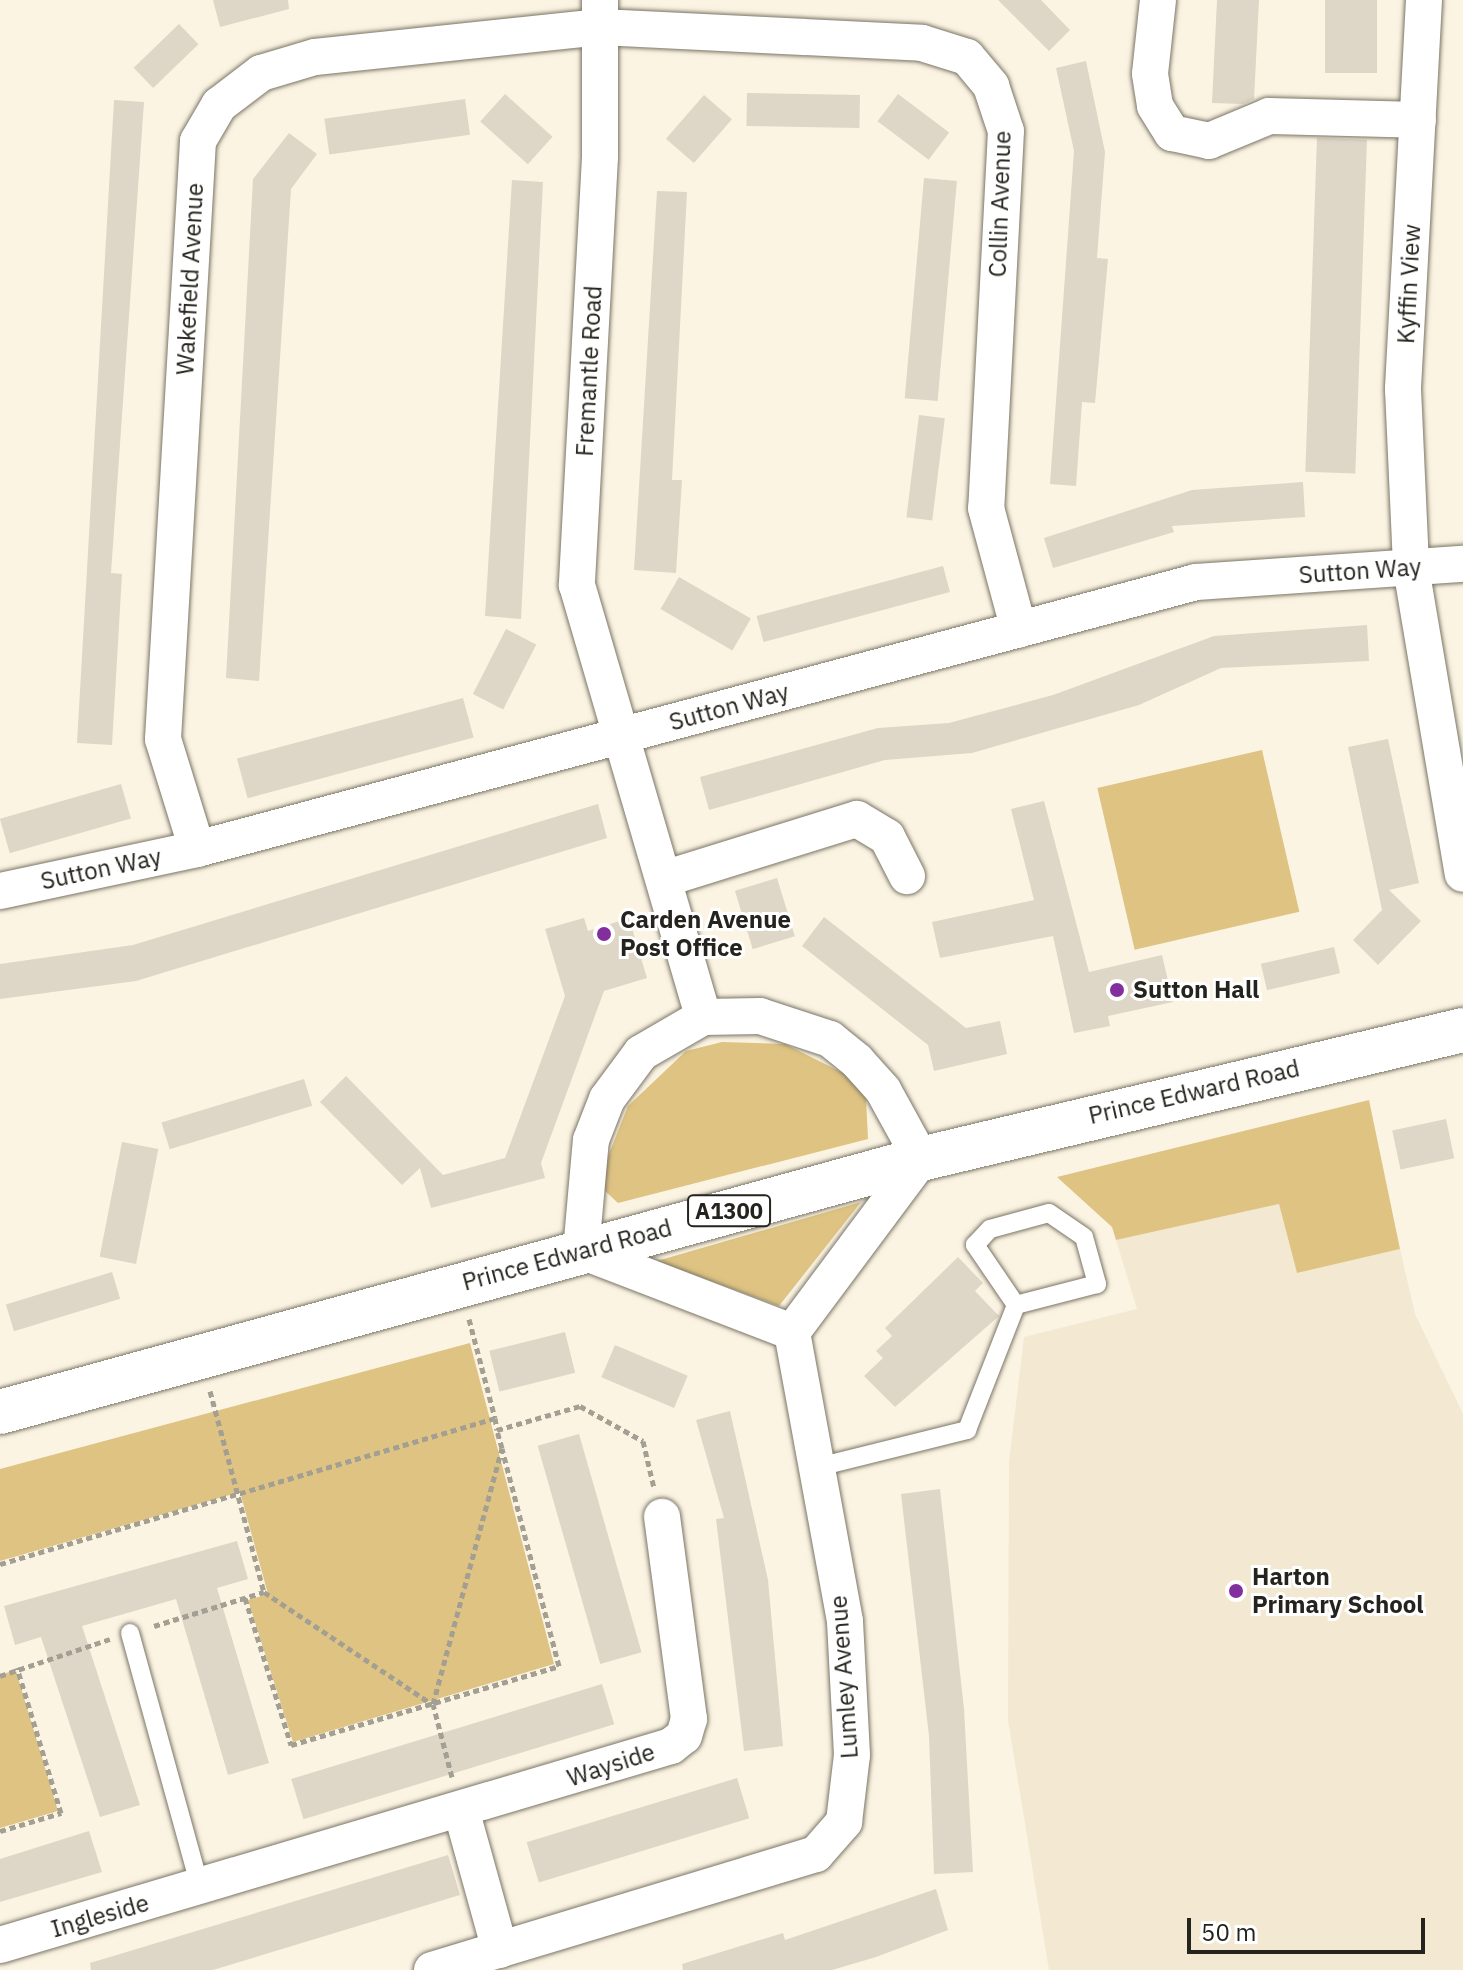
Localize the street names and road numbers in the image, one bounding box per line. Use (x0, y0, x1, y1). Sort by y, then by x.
street label: Collin Avenue (983, 130, 1017, 278)
street label: Wakefield Avenue (171, 182, 209, 376)
street label: Kyffin View (1391, 223, 1427, 345)
street label: Fremantle Road (570, 285, 608, 457)
street label: Sutton Way (1298, 552, 1422, 590)
street label: Sutton Way (666, 677, 792, 737)
street label: Sutton Way (38, 842, 164, 896)
street label: Prince Edward Road (1086, 1054, 1302, 1130)
road number: A1300 (687, 1193, 771, 1229)
street label: Prince Edward Road (459, 1213, 675, 1297)
street label: Lumley Avenue (824, 1594, 864, 1760)
street label: Wayside (564, 1737, 658, 1793)
street label: Ingleside (48, 1888, 152, 1944)

